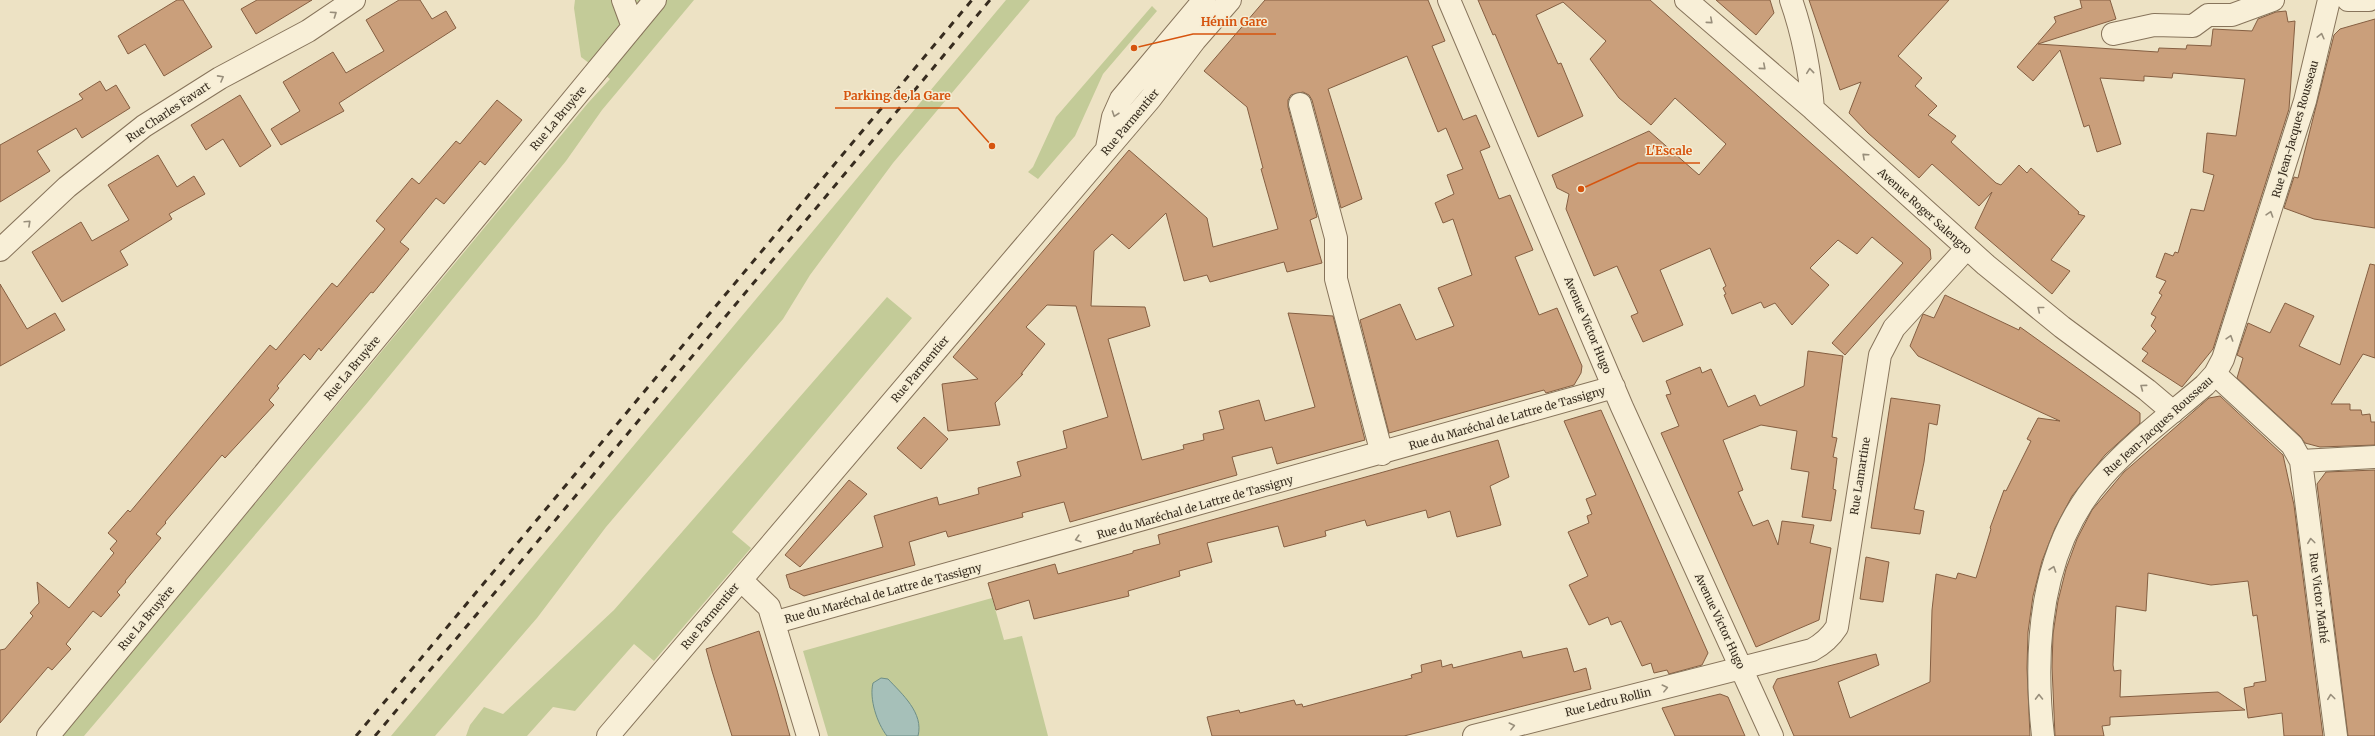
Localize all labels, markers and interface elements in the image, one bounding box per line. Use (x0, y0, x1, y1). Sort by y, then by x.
callout: Hénin Gare (1193, 10, 1276, 34)
one-way arrow (330, 11, 337, 19)
text: Hénin Gare (1201, 14, 1268, 29)
one-way arrow (1705, 16, 1712, 23)
one-way arrow (2316, 32, 2325, 39)
street label: Rue Jean-Jacques Rousseau (2269, 59, 2321, 199)
one-way arrow (1759, 62, 1766, 69)
one-way arrow (1805, 68, 1814, 74)
one-way arrow (217, 75, 224, 82)
street label: Rue Charles Favart (123, 78, 213, 145)
street label: Rue La Bruyère (527, 83, 589, 153)
callout: Parking de la Gare (835, 84, 958, 108)
street label: Rue Parmentier (1098, 86, 1162, 158)
text: Parking de la Gare (843, 88, 951, 103)
one-way arrow (1111, 111, 1119, 118)
callout: L'Escale (1638, 139, 1700, 163)
text: L'Escale (1646, 143, 1693, 158)
one-way arrow (1862, 154, 1870, 161)
street label: Avenue Roger Salengro (1874, 164, 1975, 257)
one-way arrow (2265, 211, 2274, 218)
one-way arrow (23, 220, 31, 227)
street label: Avenue Victor Hugo (1561, 274, 1615, 376)
one-way arrow (2037, 307, 2044, 314)
street label: Rue La Bruyère (321, 333, 383, 403)
street label: Rue Parmentier (888, 333, 952, 405)
one-way arrow (2225, 335, 2234, 342)
street label: Rue Jean-Jacques Rousseau (2100, 373, 2216, 479)
street label: Rue du Maréchal de Lattre de Tassigny (1407, 383, 1607, 453)
one-way arrow (2141, 385, 2148, 392)
street label: Rue Lamartine (1847, 436, 1873, 516)
street label: Rue du Maréchal de Lattre de Tassigny (1095, 472, 1295, 542)
one-way arrow (1075, 534, 1082, 543)
one-way arrow (2307, 538, 2316, 544)
street label: Rue Victor Mathé (2307, 552, 2332, 644)
street label: Rue du Maréchal de Lattre de Tassigny (783, 560, 984, 626)
one-way arrow (2048, 565, 2057, 572)
street label: Avenue Victor Hugo (1691, 570, 1749, 672)
street label: Rue Parmentier (678, 580, 742, 652)
street label: Rue La Bruyère (115, 583, 177, 653)
street label: Rue Ledru Rollin (1563, 684, 1653, 719)
one-way arrow (1661, 684, 1668, 693)
one-way arrow (2035, 694, 2044, 700)
one-way arrow (2327, 694, 2336, 700)
one-way arrow (1508, 723, 1515, 731)

